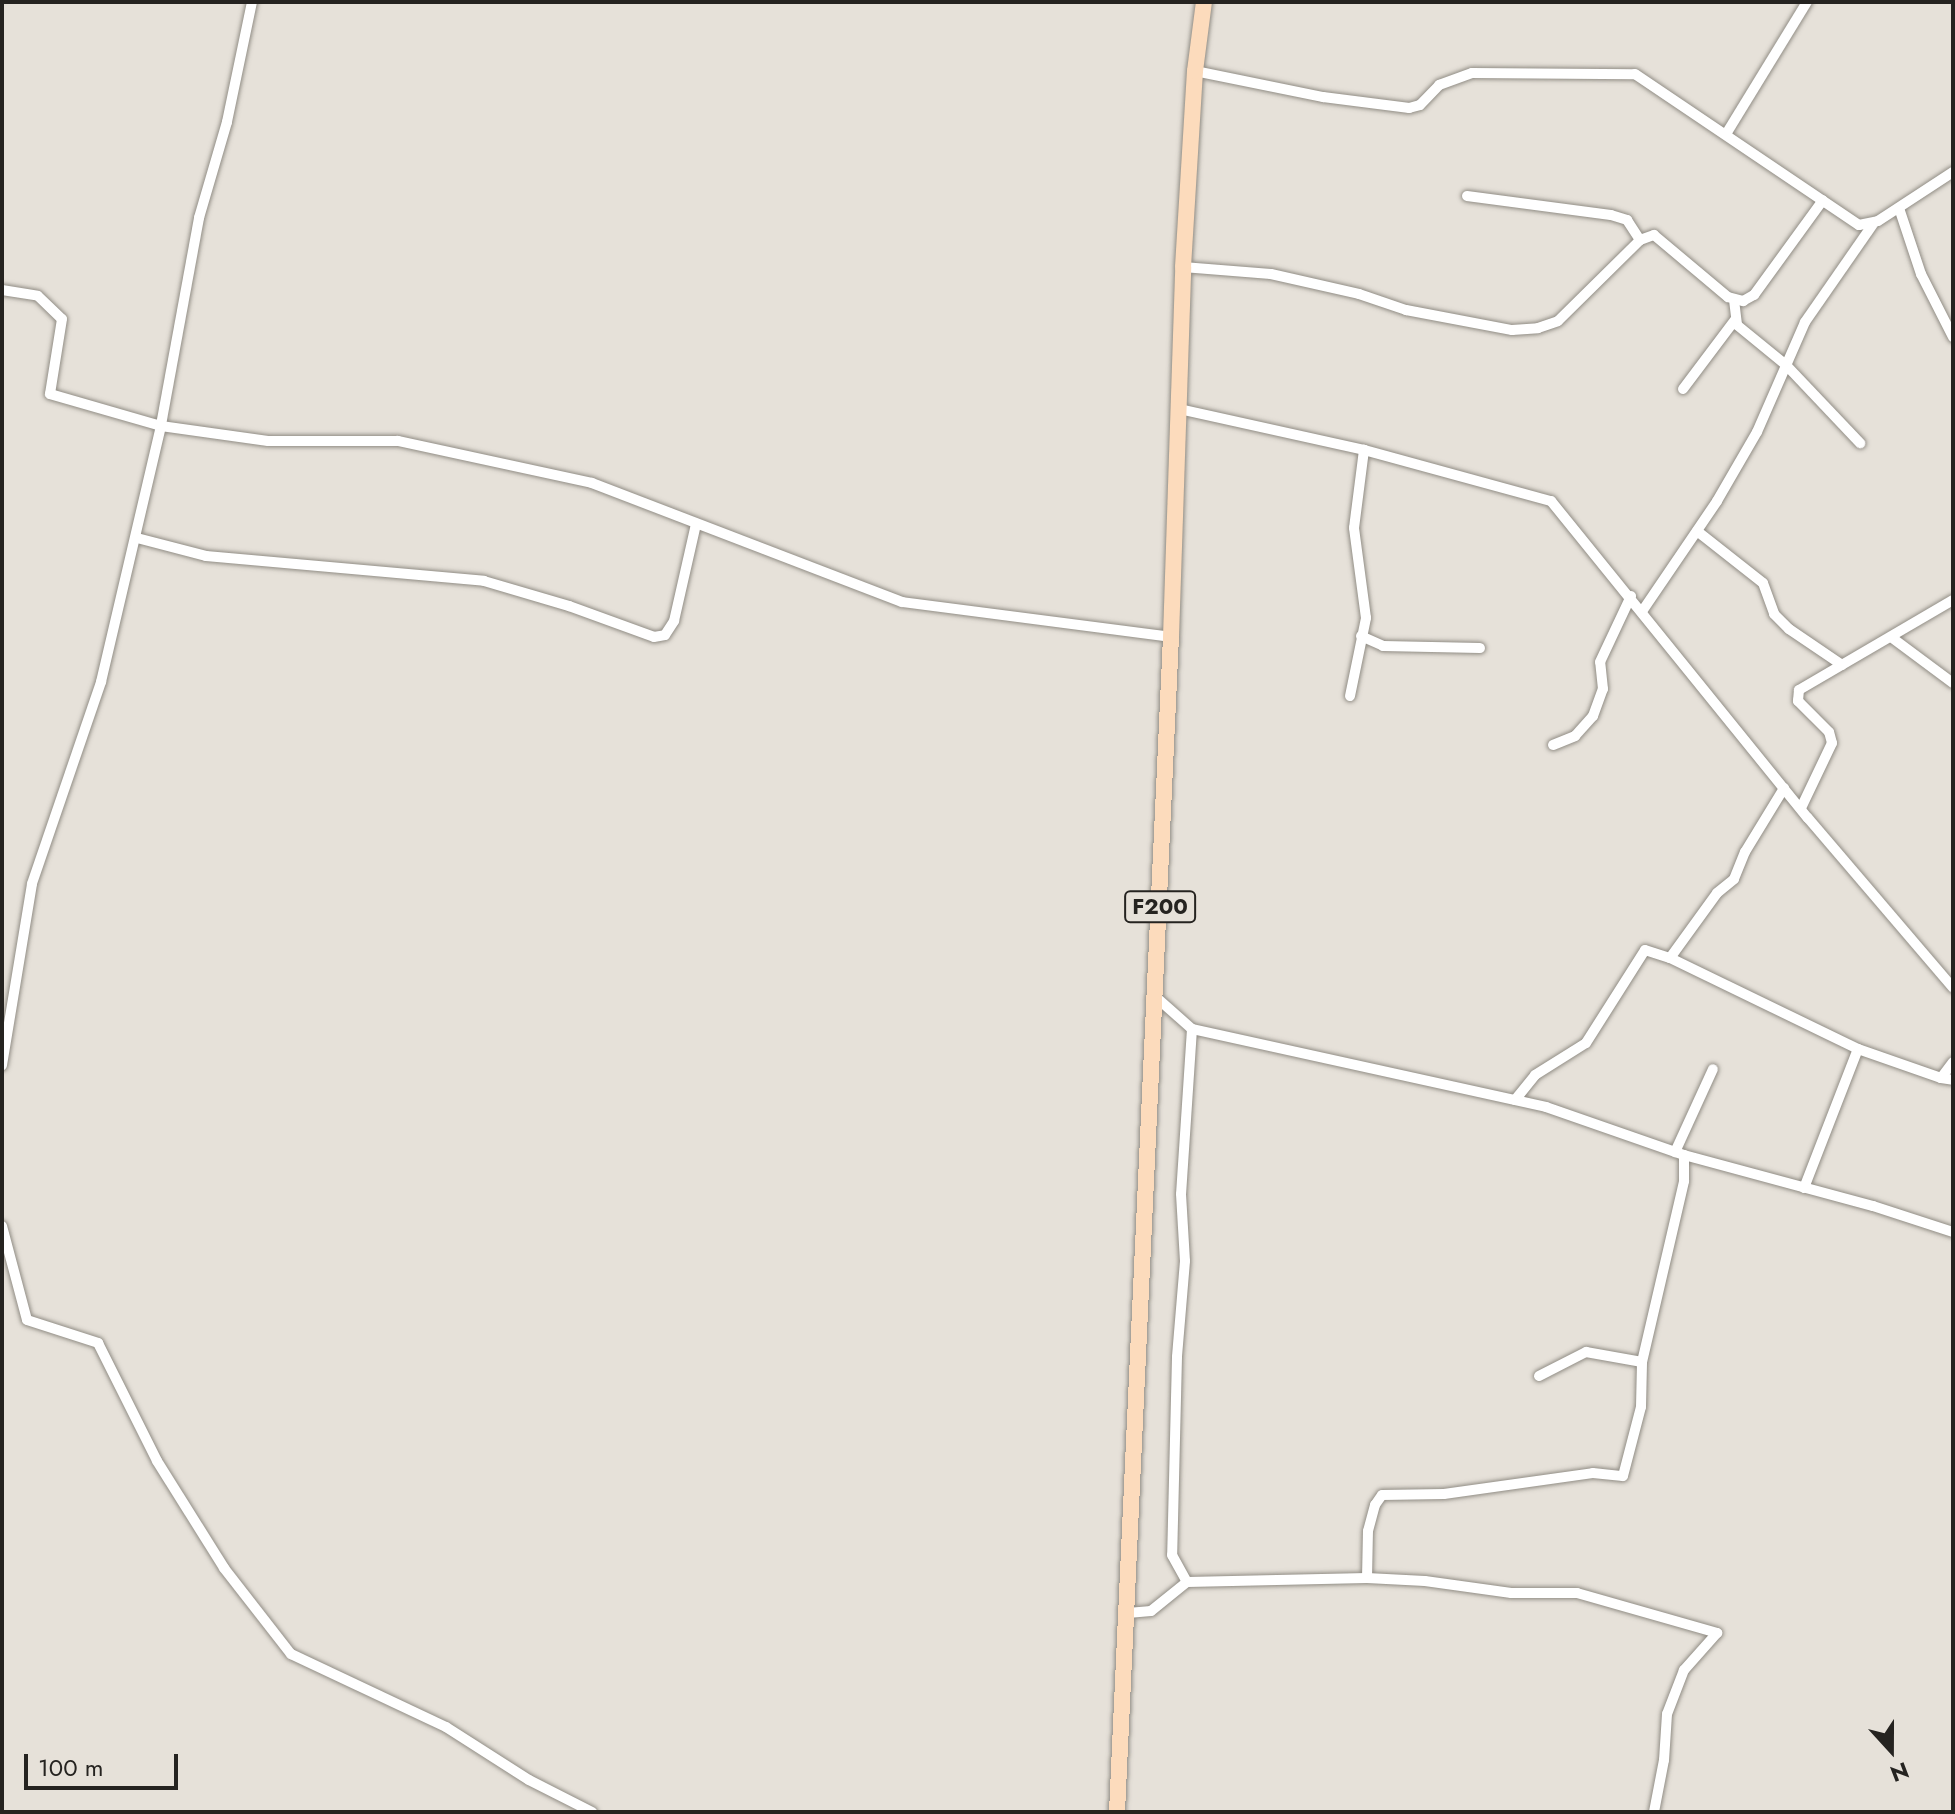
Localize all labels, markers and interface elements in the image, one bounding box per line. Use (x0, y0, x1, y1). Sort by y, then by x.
road number: F200 (1124, 889, 1196, 925)
north arrow (1851, 1710, 1931, 1790)
scale bar (28, 1738, 182, 1788)
text: 100 m (38, 1750, 104, 1785)
text: N (1886, 1754, 1913, 1790)

